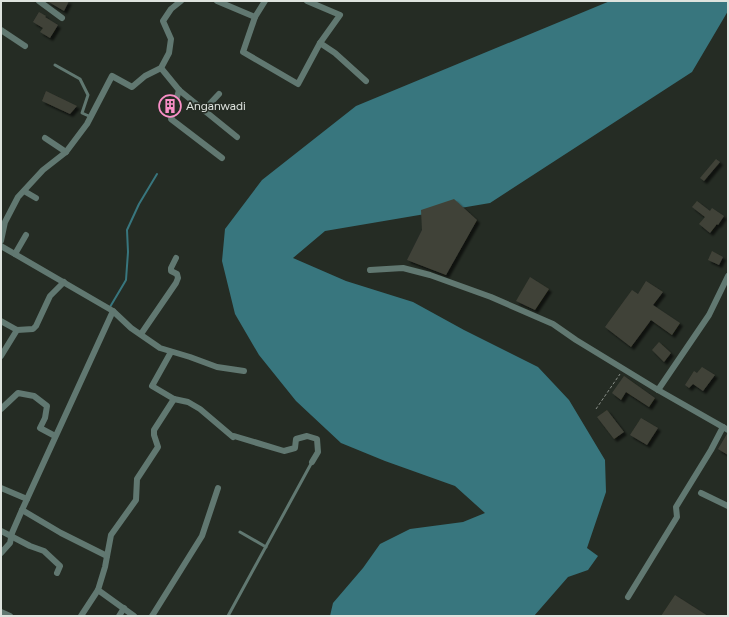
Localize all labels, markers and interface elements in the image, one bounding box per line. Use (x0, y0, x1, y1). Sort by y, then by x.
building icon: Anganwadi (157, 93, 183, 119)
place label: Anganwadi (186, 99, 246, 113)

